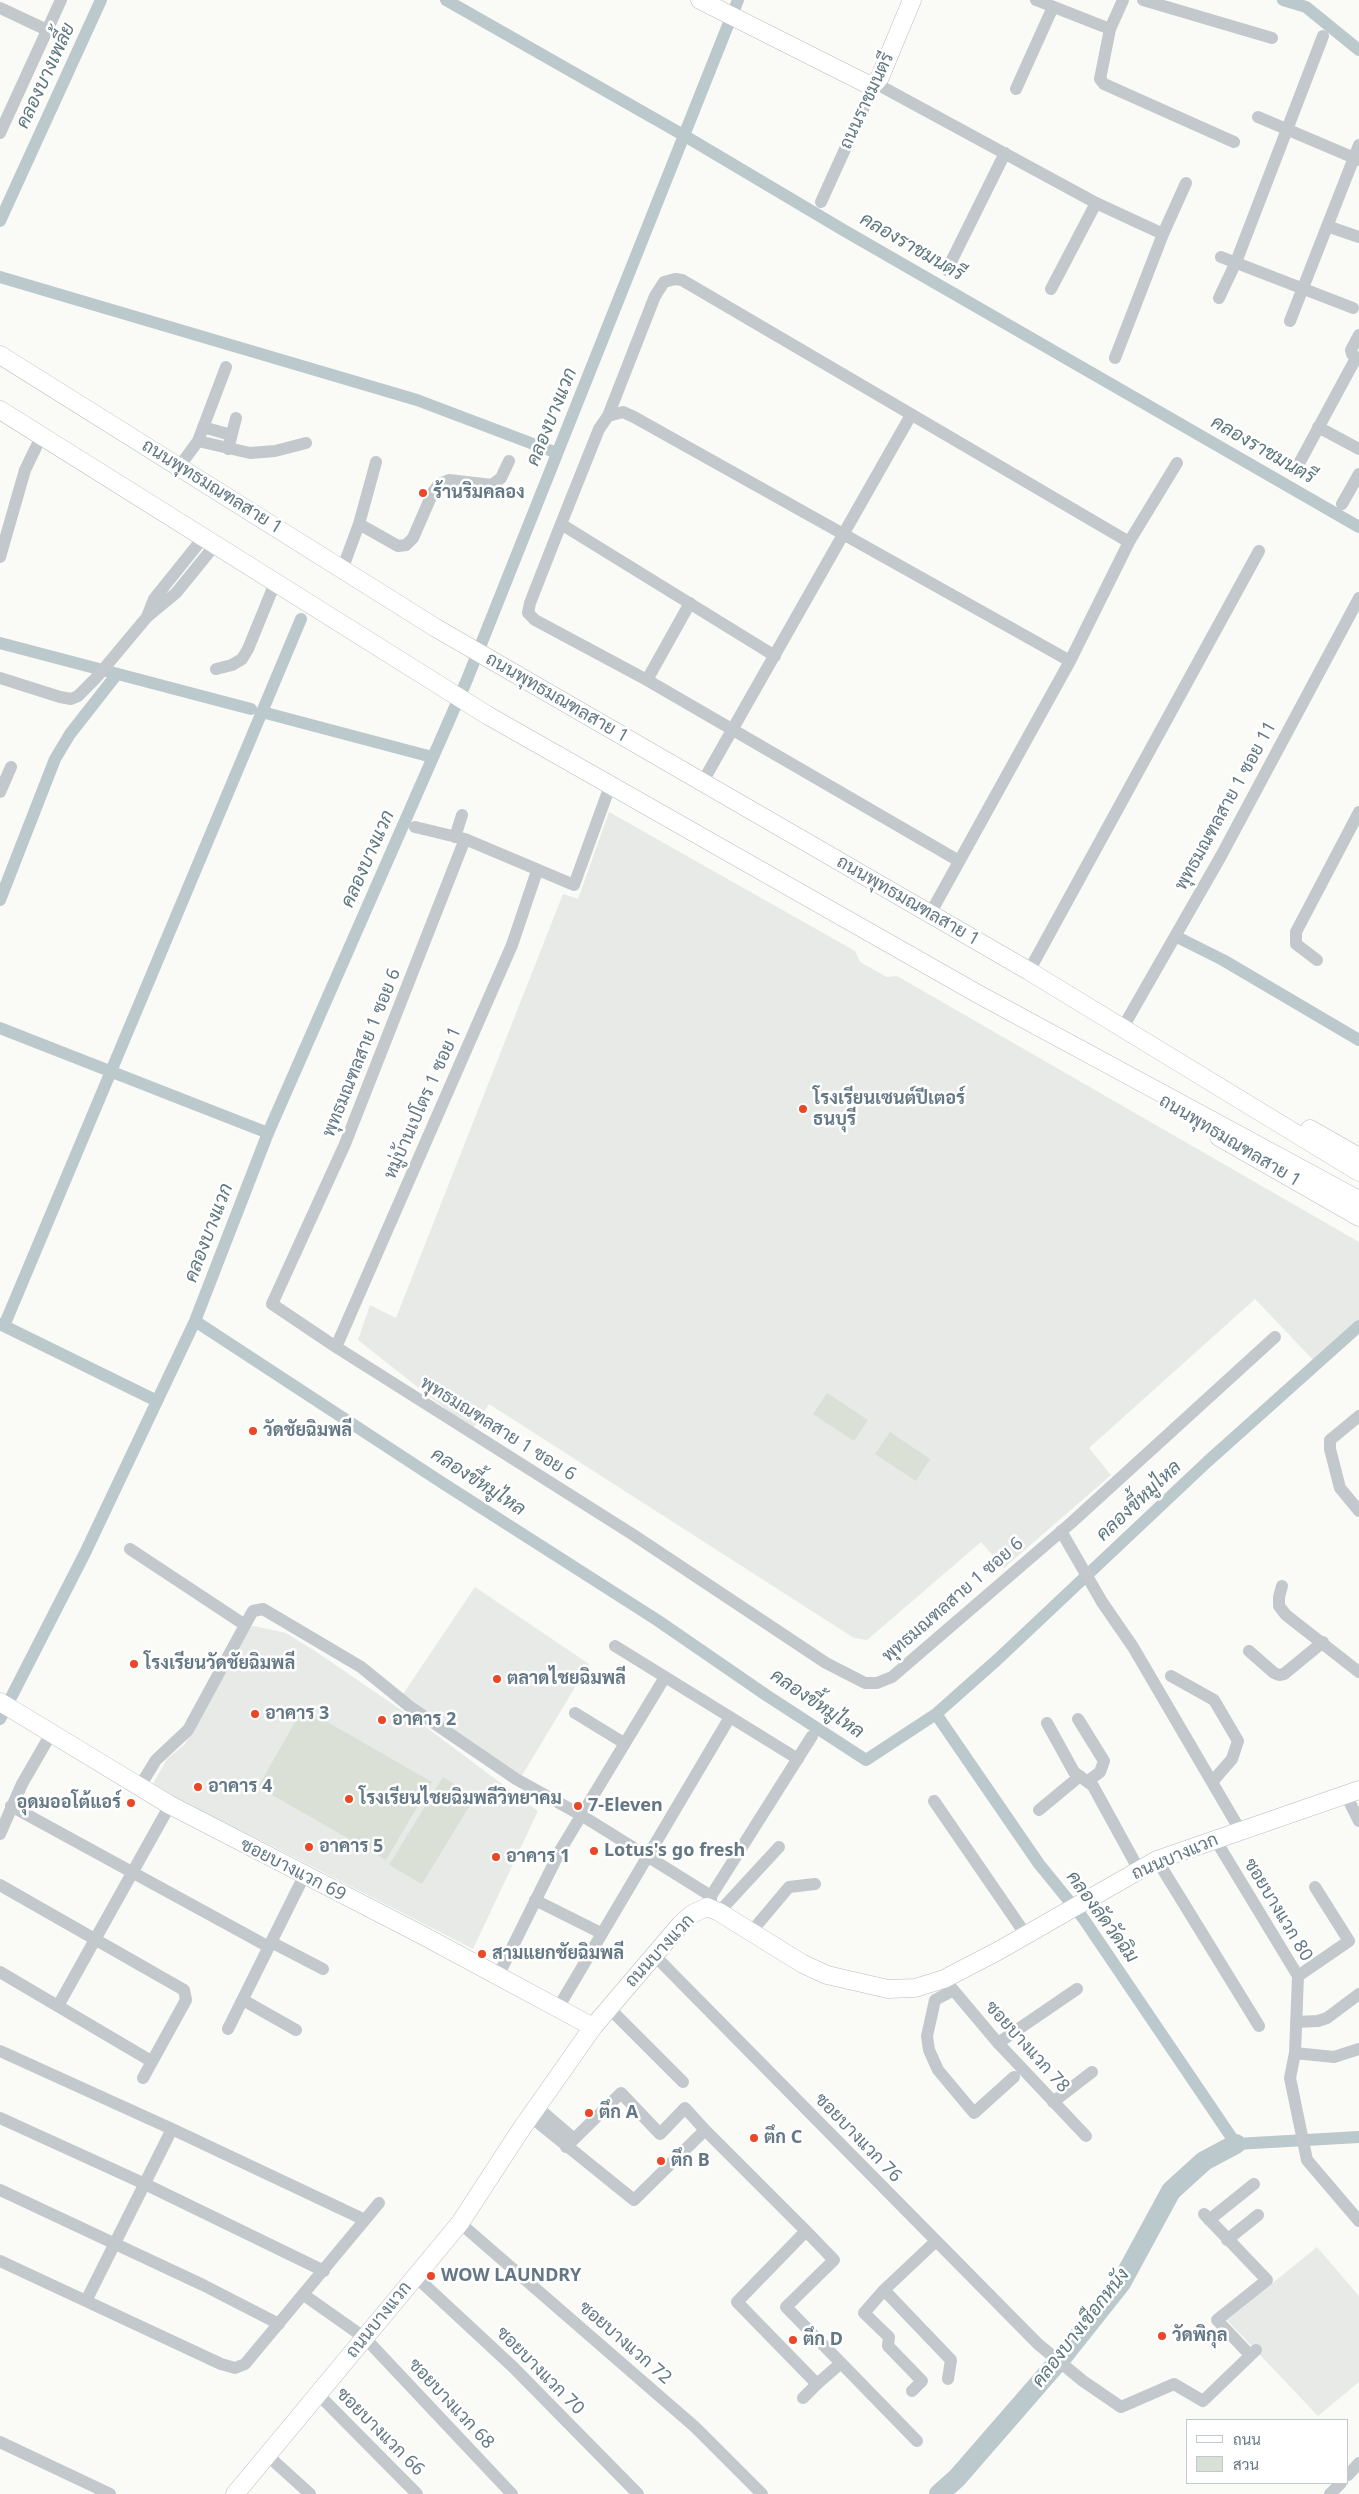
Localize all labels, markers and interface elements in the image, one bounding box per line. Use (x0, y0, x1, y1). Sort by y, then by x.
water label: คลองบางเพลี้ย (12, 20, 80, 132)
street label: ถนนราชมนตรี (835, 49, 899, 153)
water label: คลองราชมนตรี (856, 208, 968, 286)
water label: คลองบางแวก (522, 365, 582, 469)
water label: คลองราชมนตรี (1207, 411, 1319, 489)
street label: ถนนพุทธมณฑลสาย 1 (138, 435, 286, 539)
place label: ร้านริมคลอง (433, 482, 525, 504)
marker: ร้านริมคลอง (417, 487, 429, 499)
street label: ถนนพุทธมณฑลสาย 1 (482, 648, 632, 748)
street label: พุทธมณฑลสาย 1 ซอย 11 (1170, 718, 1282, 894)
water label: คลองบางแวก (336, 807, 400, 911)
street label: ถนนพุทธมณฑลสาย 1 (833, 851, 983, 951)
street label: พุทธมณฑลสาย 1 ซอย 6 (318, 966, 406, 1140)
street label: หมู่บ้านเปโตร 1 ซอย 1 (380, 1023, 466, 1183)
place label: โรงเรียนเซนต์ปีเตอร์ ธนบุรี (813, 1088, 965, 1130)
street label: ถนนพุทธมณฑลสาย 1 (1155, 1090, 1305, 1192)
marker: โรงเรียนเซนต์ปีเตอร์ ธนบุรี (797, 1103, 809, 1115)
water label: คลองบางแวก (180, 1180, 238, 1286)
street label: พุทธมณฑลสาย 1 ซอย 6 (416, 1372, 580, 1486)
place label: วัดชัยฉิมพลี (263, 1420, 352, 1442)
marker: วัดชัยฉิมพลี (247, 1425, 259, 1437)
water label: คลองขี้หมูไหล (427, 1443, 529, 1521)
water label: คลองขี้หมูไหล (1092, 1456, 1186, 1546)
street label: พุทธมณฑลสาย 1 ซอย 6 (878, 1533, 1028, 1667)
place label: โรงเรียนวัดชัยฉิมพลี (144, 1653, 295, 1675)
marker: โรงเรียนวัดชัยฉิมพลี (128, 1658, 140, 1670)
water label: คลองขี้หมูไหล (766, 1664, 868, 1744)
place label: ตลาดไชยฉิมพลี (507, 1668, 626, 1690)
marker: ตลาดไชยฉิมพลี (491, 1673, 503, 1685)
place label: อาคาร 3 (265, 1703, 329, 1725)
marker: อาคาร 3 (249, 1708, 261, 1720)
place label: อาคาร 2 (392, 1709, 456, 1731)
marker: อาคาร 2 (376, 1714, 388, 1726)
place label: อาคาร 4 (208, 1776, 272, 1798)
marker: อาคาร 4 (192, 1781, 204, 1793)
place label: โรงเรียนไชยฉิมพลีวิทยาคม (359, 1788, 562, 1810)
place label: อุดมออโต้แอร์ (17, 1792, 121, 1814)
marker: โรงเรียนไชยฉิมพลีวิทยาคม (343, 1793, 355, 1805)
place label: 7-Eleven (588, 1795, 663, 1817)
marker: อุดมออโต้แอร์ (125, 1797, 137, 1809)
marker: 7-Eleven (572, 1800, 584, 1812)
street label: ถนนบางแวก (1128, 1829, 1222, 1885)
street label: ซอยบางแวก 69 (237, 1834, 349, 1906)
place label: อาคาร 5 (319, 1836, 383, 1858)
place label: Lotus's go fresh (604, 1840, 745, 1862)
marker: อาคาร 5 (303, 1841, 315, 1853)
marker: Lotus's go fresh (588, 1845, 600, 1857)
place label: อาคาร 1 (506, 1846, 570, 1868)
marker: อาคาร 1 (490, 1851, 502, 1863)
street label: ซอยบางแวก 80 (1239, 1855, 1317, 1965)
water label: คลองลัดวัดฉิม (1061, 1867, 1143, 1967)
street label: ถนนบางแวก (621, 1910, 699, 1992)
place label: สามแยกชัยฉิมพลี (492, 1943, 624, 1965)
marker: สามแยกชัยฉิมพลี (476, 1948, 488, 1960)
street label: ซอยบางแวก 78 (980, 1997, 1074, 2097)
street label: ซอยบางแวก 76 (810, 2089, 906, 2187)
place label: ตึก A (599, 2102, 638, 2124)
marker: ตึก A (583, 2107, 595, 2119)
place label: ตึก C (764, 2127, 802, 2149)
marker: ตึก C (748, 2132, 760, 2144)
place label: ตึก B (671, 2150, 710, 2172)
marker: ตึก B (655, 2155, 667, 2167)
water label: คลองบางเชือกหนัง (1027, 2264, 1135, 2392)
place label: WOW LAUNDRY (441, 2265, 581, 2287)
marker: WOW LAUNDRY (425, 2270, 437, 2282)
street label: ถนนบางแวก (342, 2277, 416, 2363)
street label: ซอยบางแวก 72 (574, 2297, 676, 2389)
street label: ซอยบางแวก 70 (491, 2322, 589, 2420)
place label: วัดพิกุล (1172, 2325, 1228, 2347)
place label: ตึก D (803, 2329, 843, 2351)
marker: วัดพิกุล (1156, 2330, 1168, 2342)
marker: ตึก D (787, 2334, 799, 2346)
street label: ซอยบางแวก 68 (404, 2354, 498, 2454)
street label: ซอยบางแวก 66 (331, 2383, 429, 2481)
legend (1186, 2419, 1349, 2484)
text: ถนน (1233, 2429, 1261, 2449)
text: สวน (1233, 2454, 1259, 2474)

